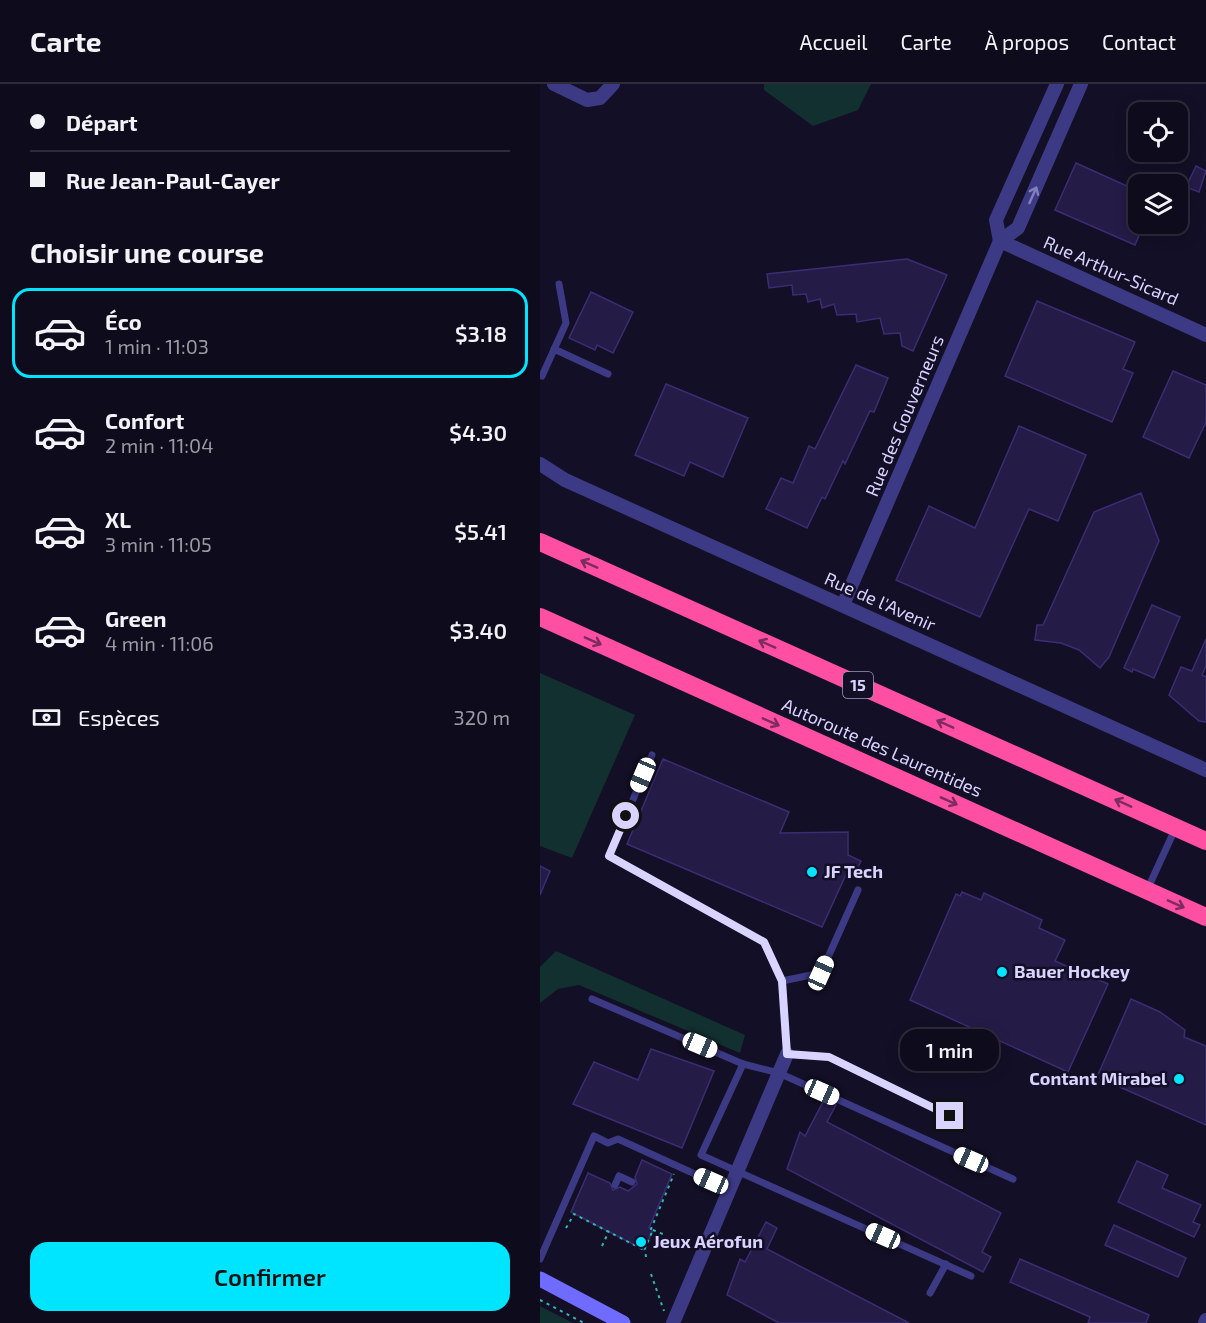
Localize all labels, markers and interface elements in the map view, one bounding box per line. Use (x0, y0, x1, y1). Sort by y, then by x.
text: Carte (30, 24, 102, 58)
text: Accueil (799, 29, 868, 54)
text: Carte (901, 29, 952, 54)
text: À propos (985, 29, 1069, 54)
text: Contact (1102, 29, 1176, 54)
map controls (1128, 102, 1188, 234)
button: locate (1128, 102, 1188, 162)
text: Départ (66, 109, 138, 135)
text: Rue Jean-Paul-Cayer (66, 167, 280, 193)
button: layers (1128, 174, 1188, 234)
one-way arrow (1028, 186, 1039, 205)
street label: Rue Arthur-Sicard (1040, 230, 1182, 310)
text: Choisir une course (30, 236, 264, 268)
icon: car (33, 306, 87, 360)
text: Éco (105, 308, 142, 334)
text: $3.18 (455, 320, 507, 346)
street label: Rue des Gouverneurs (860, 332, 948, 500)
text: 1 min · 11:03 (105, 334, 209, 358)
icon: car (33, 405, 87, 459)
text: Confort (105, 407, 184, 433)
text: $4.30 (449, 419, 507, 445)
text: 2 min · 11:04 (105, 433, 213, 457)
icon: car (33, 504, 87, 558)
text: XL (105, 506, 131, 532)
text: $5.41 (454, 518, 507, 544)
text: 3 min · 11:05 (105, 532, 212, 556)
one-way arrow (580, 558, 599, 569)
street label: Rue de l'Avenir (821, 567, 939, 635)
icon: car (33, 603, 87, 657)
text: Green (105, 605, 167, 631)
text: $3.40 (450, 617, 507, 643)
text: 4 min · 11:06 (105, 631, 214, 655)
one-way arrow (584, 636, 602, 648)
one-way arrow (758, 638, 776, 649)
road number: 15 (843, 672, 873, 698)
street label: Autoroute des Laurentides (779, 693, 986, 801)
icon: cash (30, 701, 63, 734)
text: Espèces (78, 704, 160, 730)
text: 320 m (454, 705, 510, 729)
one-way arrow (762, 716, 780, 728)
one-way arrow (936, 718, 954, 729)
car (628, 755, 658, 795)
one-way arrow (940, 797, 958, 808)
one-way arrow (1114, 797, 1132, 809)
route start (612, 802, 639, 829)
place label: JF Tech (824, 860, 883, 882)
marker: JF Tech (805, 865, 819, 879)
one-way arrow (1167, 898, 1185, 910)
car (805, 953, 837, 993)
place label: Bauer Hockey (1014, 960, 1131, 982)
marker: Bauer Hockey (995, 965, 1009, 979)
callout: 1 min (900, 1029, 1000, 1071)
car (680, 1030, 720, 1060)
text: 1 min (926, 1038, 973, 1062)
place label: Contant Mirabel (1029, 1067, 1167, 1089)
marker: Contant Mirabel (1172, 1072, 1186, 1086)
car (802, 1076, 842, 1108)
route end (936, 1102, 963, 1129)
car (951, 1144, 991, 1176)
car (691, 1165, 731, 1197)
car (863, 1220, 903, 1252)
place label: Jeux Aérofun (653, 1230, 763, 1252)
marker: Jeux Aérofun (634, 1235, 648, 1249)
button: Confirmer (30, 1242, 510, 1311)

